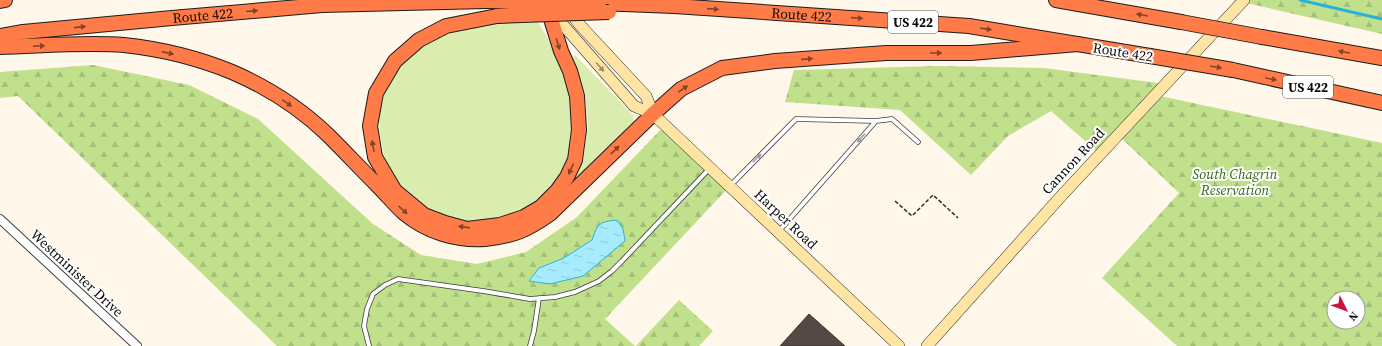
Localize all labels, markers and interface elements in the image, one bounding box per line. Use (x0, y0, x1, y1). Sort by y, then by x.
street label: Route 422 (172, 3, 234, 28)
street label: Route 422 (771, 3, 833, 27)
one-way arrow (707, 5, 719, 12)
one-way arrow (246, 8, 258, 14)
road number: US 422 (888, 11, 938, 33)
one-way arrow (1136, 12, 1148, 18)
one-way arrow (851, 15, 863, 22)
one-way arrow (74, 23, 86, 30)
one-way arrow (980, 26, 992, 32)
street label: Route 422 (1091, 37, 1155, 67)
one-way arrow (555, 38, 561, 50)
one-way arrow (33, 43, 46, 49)
one-way arrow (1337, 48, 1350, 54)
one-way arrow (162, 50, 174, 56)
one-way arrow (930, 50, 943, 56)
one-way arrow (801, 55, 813, 62)
one-way arrow (596, 62, 605, 73)
one-way arrow (1210, 65, 1223, 71)
one-way arrow (1265, 76, 1278, 82)
road number: US 422 (1283, 76, 1333, 98)
one-way arrow (678, 85, 688, 93)
one-way arrow (282, 99, 292, 107)
street label: Cannon Road (1037, 123, 1109, 199)
one-way arrow (857, 132, 866, 143)
one-way arrow (370, 140, 376, 153)
one-way arrow (610, 146, 620, 155)
one-way arrow (752, 153, 762, 163)
one-way arrow (568, 163, 574, 175)
park label: South Chagrin Reservation (1193, 164, 1278, 200)
street label: Harper Road (750, 184, 822, 254)
one-way arrow (397, 206, 408, 215)
one-way arrow (458, 224, 470, 230)
street label: Westminister Drive (26, 225, 128, 321)
north arrow (1326, 290, 1366, 330)
text: N (1345, 308, 1361, 324)

